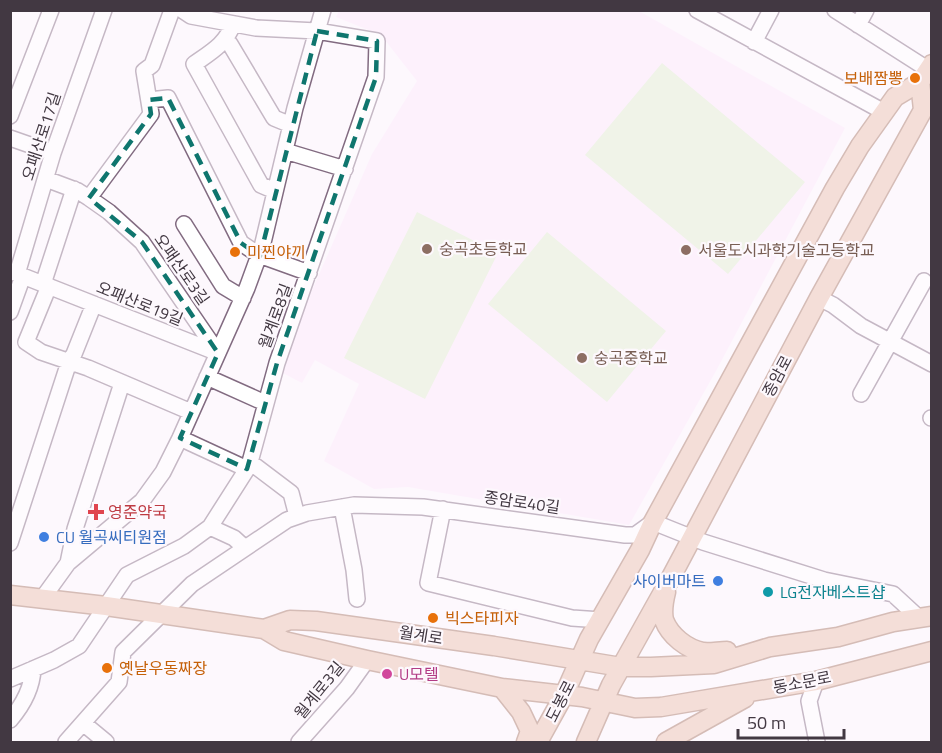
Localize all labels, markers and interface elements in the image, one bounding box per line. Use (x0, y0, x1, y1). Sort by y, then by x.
place label: 보배짬뽕 (844, 66, 903, 90)
marker: 보배짬뽕 (908, 71, 922, 85)
street label: 오패산로17길 (15, 89, 67, 183)
street label: 오패산로3길 (148, 228, 216, 310)
place label: 숭곡초등학교 (439, 237, 527, 261)
place label: 서울도시과학기술고등학교 (698, 238, 875, 262)
place label: 미찐야끼 (247, 240, 306, 264)
marker: 숭곡초등학교 (420, 242, 434, 256)
marker: 서울도시과학기술고등학교 (679, 243, 693, 257)
marker: 미찐야끼 (228, 245, 242, 259)
street label: 오패산로19길 (93, 275, 187, 331)
street label: 월계로8길 (252, 280, 298, 352)
place label: 숭곡중학교 (594, 346, 668, 370)
marker: 숭곡중학교 (575, 351, 589, 365)
street label: 종암로 (756, 351, 798, 401)
street label: 종암로40길 (482, 485, 562, 519)
place label: 영준약국 (108, 500, 167, 524)
marker: 영준약국 (89, 505, 103, 519)
place label: CU 월곡씨티원점 (56, 525, 167, 549)
marker: CU 월곡씨티원점 (37, 530, 51, 544)
place label: 사이버마트 (632, 569, 706, 593)
marker: 사이버마트 (711, 574, 725, 588)
place label: LG전자베스트샵 (780, 580, 886, 604)
marker: LG전자베스트샵 (761, 585, 775, 599)
place label: 빅스타피자 (445, 606, 519, 630)
marker: 빅스타피자 (426, 611, 440, 625)
street label: 월계로 (397, 620, 445, 650)
place label: 옛날우동짜장 (119, 656, 208, 680)
street label: 월계로3길 (288, 656, 350, 724)
marker: 옛날우동짜장 (100, 661, 114, 675)
place label: U모텔 (399, 662, 439, 686)
street label: 동소문로 (771, 665, 833, 699)
marker: U모텔 (380, 667, 394, 681)
street label: 도봉로 (539, 676, 581, 726)
scale bar (738, 702, 844, 740)
text: 50 m (747, 709, 786, 736)

